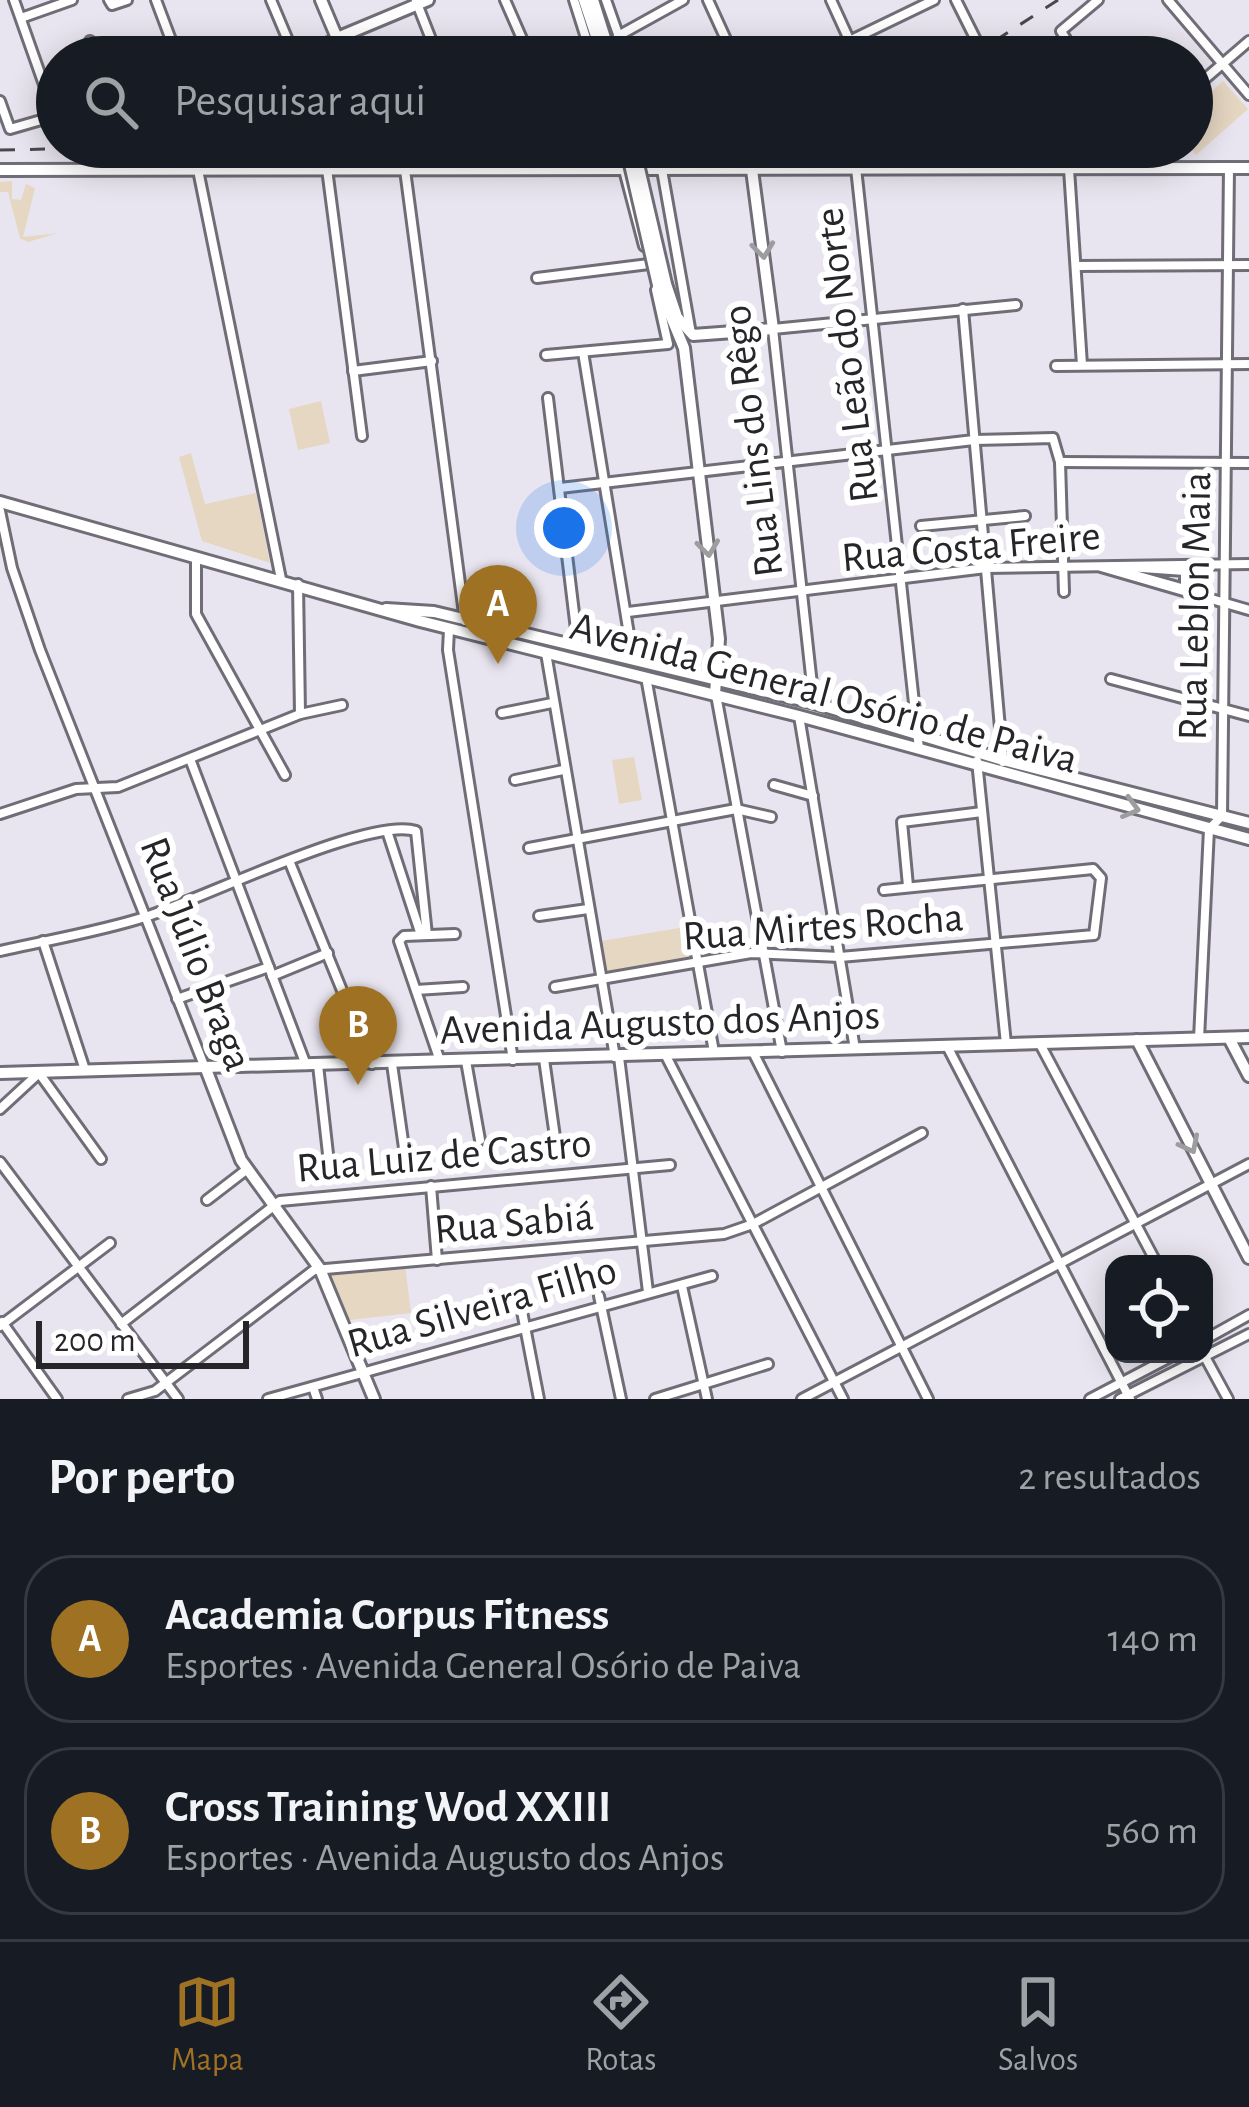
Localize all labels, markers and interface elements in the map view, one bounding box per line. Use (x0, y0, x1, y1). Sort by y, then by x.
search box (36, 36, 1213, 168)
icon: search (78, 69, 144, 135)
text: Pesquisar aqui (174, 79, 426, 124)
street label: Rua Leão do Norte (808, 205, 886, 505)
one-way arrow (749, 240, 775, 260)
street label: Rua Lins do Rêgo (716, 303, 790, 579)
street label: Rua Leblon Maia (1172, 471, 1218, 741)
your location (534, 498, 594, 558)
street label: Rua Costa Freire (840, 515, 1102, 579)
one-way arrow (694, 538, 720, 558)
pin: A (459, 565, 537, 664)
street label: Avenida General Osório de Paiva (566, 605, 1082, 781)
one-way arrow (1120, 794, 1141, 819)
street label: Rua Júlio Braga (132, 831, 260, 1077)
street label: Rua Mirtes Rocha (681, 896, 965, 958)
pin: B (319, 986, 397, 1085)
street label: Avenida Augusto dos Anjos (439, 994, 881, 1052)
street label: Rua Luiz de Castro (295, 1122, 593, 1190)
one-way arrow (1176, 1132, 1199, 1153)
street label: Rua Sabiá (433, 1195, 595, 1251)
street label: Rua Silveira Filho (343, 1249, 621, 1365)
map controls (1105, 1255, 1213, 1363)
button: locate (1105, 1255, 1213, 1363)
scale bar (36, 1315, 249, 1368)
text: 200 m (54, 1325, 136, 1358)
text: Por perto (48, 1452, 235, 1503)
text: 2 resultados (1018, 1458, 1201, 1497)
text: Academia Corpus Fitness (165, 1593, 609, 1638)
text: A (78, 1620, 102, 1659)
text: 140 m (1108, 1620, 1198, 1659)
text: Esportes · Avenida General Osório de Paiva (165, 1647, 801, 1686)
text: Cross Training Wod XXIII (165, 1785, 611, 1830)
text: B (79, 1812, 101, 1851)
text: 560 m (1105, 1812, 1198, 1851)
text: Esportes · Avenida Augusto dos Anjos (165, 1839, 724, 1878)
tab: Mapa (171, 1969, 244, 2081)
tab: Rotas (585, 1969, 657, 2081)
tab: Salvos (998, 1969, 1078, 2081)

